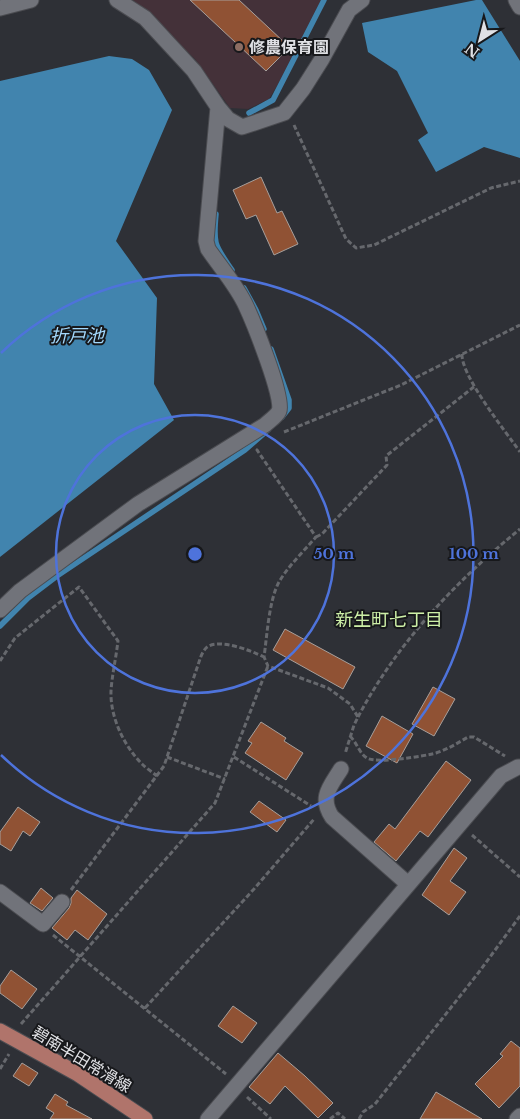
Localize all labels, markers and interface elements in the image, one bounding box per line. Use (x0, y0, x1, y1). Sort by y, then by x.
north arrow (455, 15, 505, 65)
place label: 修農保育園 (249, 37, 329, 57)
text: N (462, 39, 483, 62)
marker: 修農保育園 (233, 41, 245, 53)
water label: 折戸池 (50, 325, 106, 347)
text: 50 m (314, 544, 355, 563)
text: 100 m (449, 544, 499, 563)
centre of rings (186, 545, 204, 563)
district label: 新生町七丁目 (335, 609, 443, 631)
street label: 碧南半田常滑線 (29, 1022, 135, 1096)

